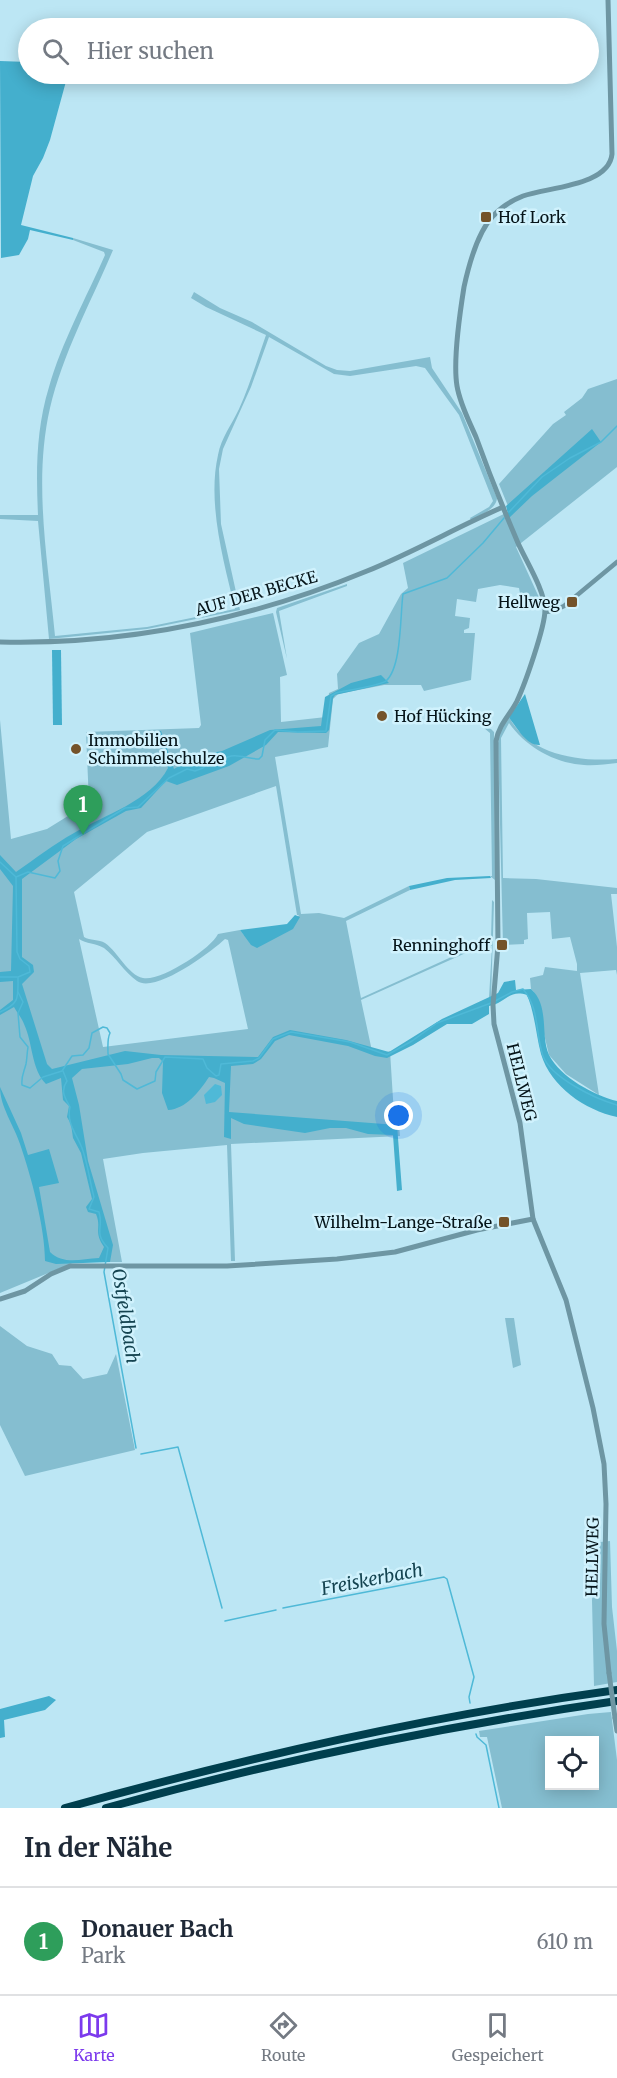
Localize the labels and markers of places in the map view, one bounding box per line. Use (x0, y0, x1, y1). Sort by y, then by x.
place label: Hof Lork (498, 207, 567, 227)
marker: Hof Lork (479, 210, 493, 224)
place label: Hellweg (498, 592, 560, 612)
marker: Hellweg (565, 595, 579, 609)
place label: Hof Hücking (394, 706, 492, 726)
marker: Hof Hücking (375, 709, 389, 723)
place label: Immobilien Schimmelschulze (88, 730, 224, 768)
marker: Immobilien Schimmelschulze (69, 742, 83, 756)
pin: 1 (64, 786, 103, 835)
place label: Renninghoff (392, 935, 491, 955)
marker: Renninghoff (495, 938, 509, 952)
place label: Wilhelm-Lange-Straße (313, 1212, 492, 1232)
marker: Wilhelm-Lange-Straße (497, 1215, 511, 1229)

